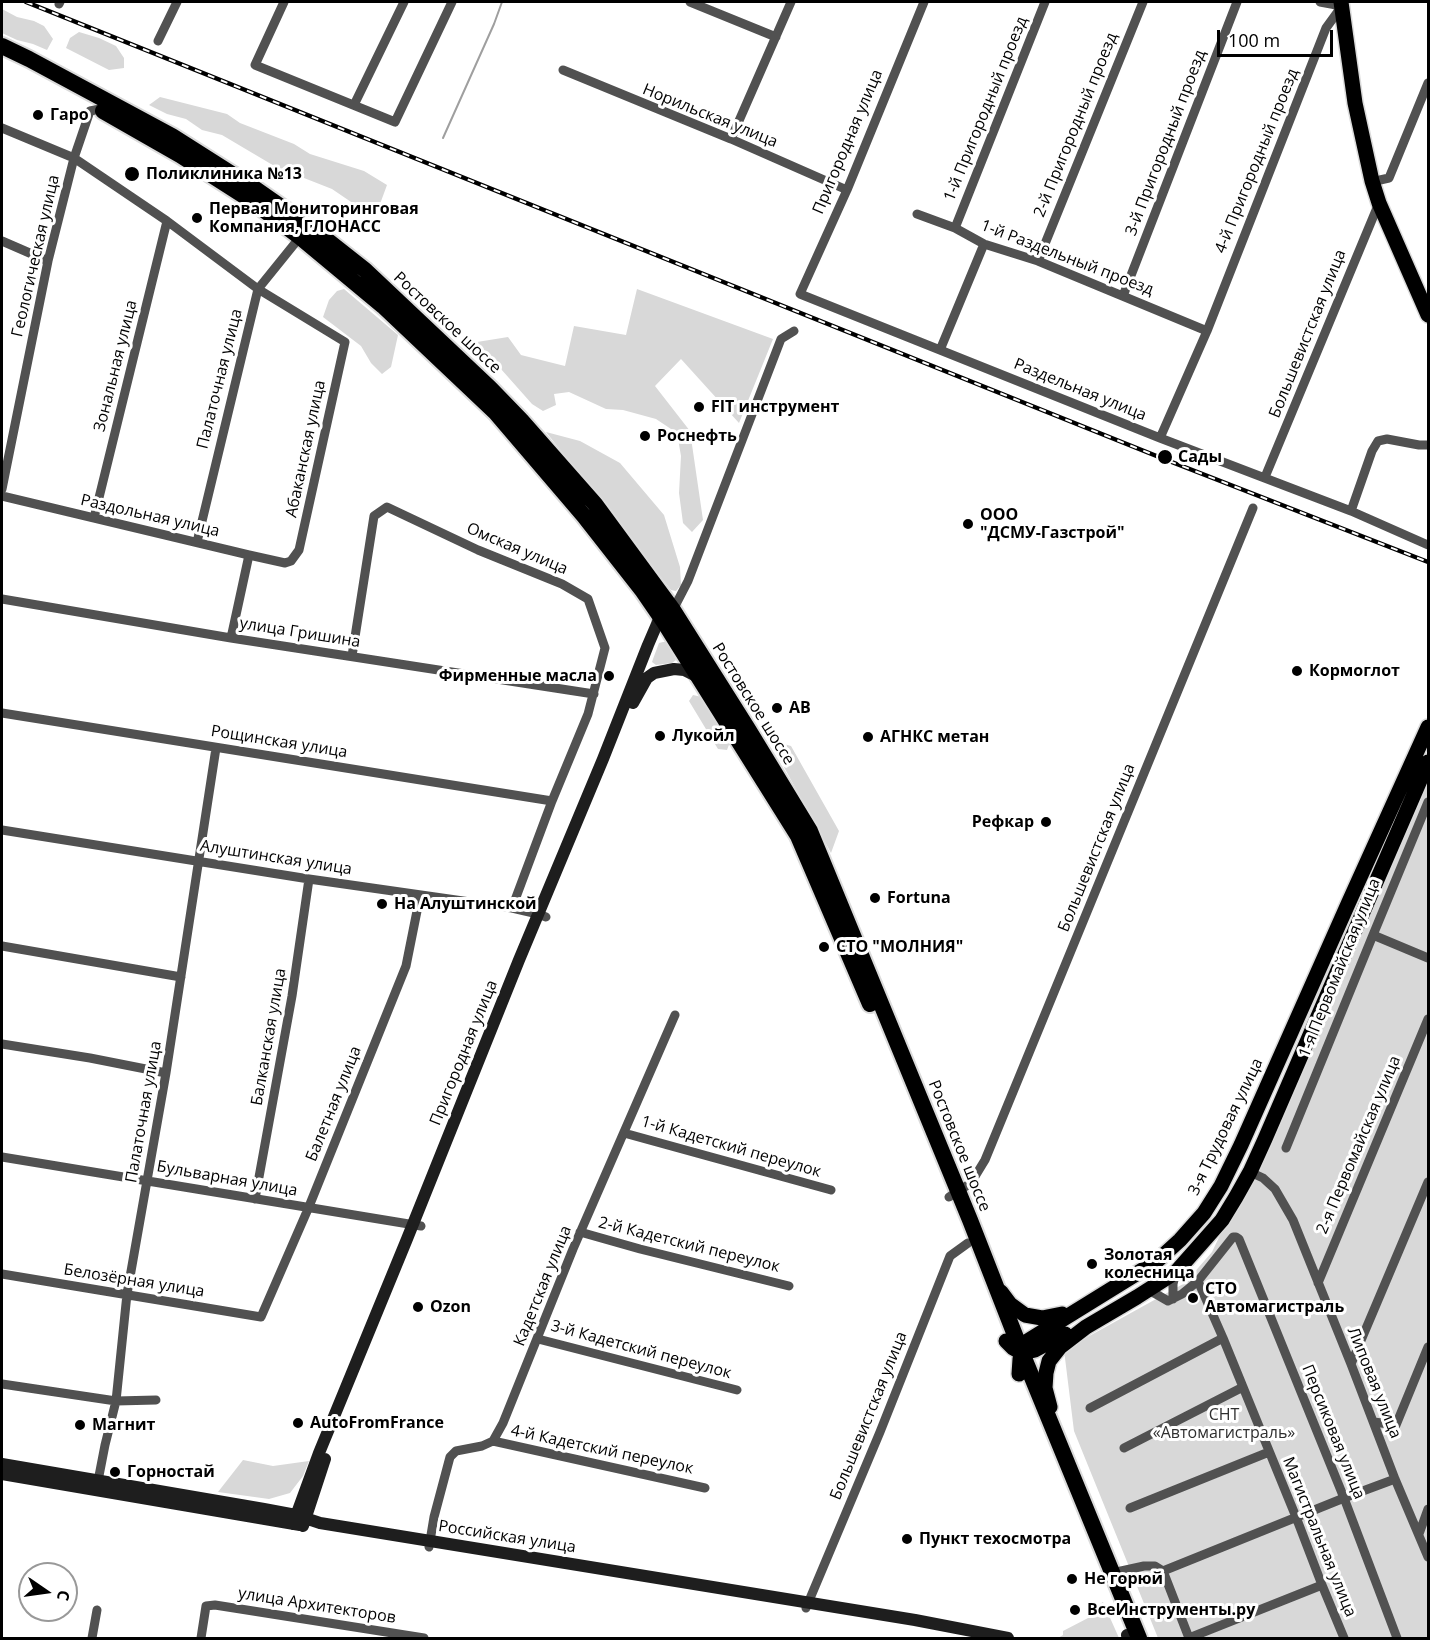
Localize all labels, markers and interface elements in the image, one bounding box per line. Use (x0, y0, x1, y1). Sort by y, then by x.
street label: 1-й Пригородный проезд (940, 14, 1032, 204)
scale bar (1220, 18, 1336, 56)
text: 100 m (1228, 28, 1280, 52)
street label: 2-й Пригородный проезд (1030, 30, 1122, 220)
street label: 3-й Пригородный проезд (1122, 47, 1210, 239)
street label: 4-й Пригородный проезд (1211, 66, 1303, 256)
street label: Пригородная улица (809, 67, 887, 217)
street label: Норильская улица (640, 80, 780, 152)
place label: Гаро (50, 105, 89, 125)
marker: Гаро (31, 108, 45, 122)
place label: Поликлиника №13 (146, 164, 302, 184)
marker: Поликлиника №13 (123, 165, 141, 183)
street label: Геологическая улица (8, 173, 64, 339)
place label: Первая Мониторинговая Компания, ГЛОНАСС (209, 199, 419, 237)
marker: Первая Мониторинговая Компания, ГЛОНАСС (190, 211, 204, 225)
street label: 1-й Раздельный проезд (978, 216, 1156, 300)
street label: Большевистская улица (1265, 247, 1351, 421)
street label: Ростовское шоссе (389, 268, 505, 378)
street label: Зональная улица (90, 298, 142, 434)
street label: Палаточная улица (193, 307, 247, 451)
street label: Раздельная улица (1011, 355, 1149, 425)
street label: Абаканская улица (282, 379, 330, 519)
place label: FIT инструмент (711, 397, 839, 417)
marker: FIT инструмент (692, 400, 706, 414)
place label: Роснефть (657, 426, 737, 446)
marker: Роснефть (638, 429, 652, 443)
place label: Сады (1178, 447, 1222, 467)
marker: Сады (1156, 448, 1174, 466)
street label: Раздольная улица (79, 491, 221, 541)
place label: ООО "ДСМУ-Газстрой" (980, 505, 1125, 543)
marker: ООО "ДСМУ-Газстрой" (961, 517, 975, 531)
street label: Омская улица (463, 519, 571, 579)
street label: улица Гришина (238, 614, 362, 652)
street label: Ростовское шоссе (708, 639, 798, 769)
place label: Кормоглот (1309, 661, 1400, 681)
marker: Кормоглот (1290, 664, 1304, 678)
place label: Фирменные масла (439, 666, 597, 686)
marker: Фирменные масла (602, 669, 616, 683)
place label: АВ (789, 698, 811, 718)
marker: АВ (770, 701, 784, 715)
street label: Рощинская улица (209, 722, 349, 762)
place label: Лукойл (672, 726, 735, 746)
place label: АГНКС метан (880, 727, 989, 747)
marker: Лукойл (653, 729, 667, 743)
marker: АГНКС метан (861, 730, 875, 744)
street label: Большевистская улица (1054, 761, 1140, 935)
place label: Рефкар (972, 812, 1034, 832)
marker: Рефкар (1039, 815, 1053, 829)
street label: Алуштинская улица (199, 837, 353, 879)
street label: 1-я Первомайская улица (1295, 876, 1385, 1060)
place label: Fortuna (887, 888, 951, 908)
marker: Fortuna (868, 891, 882, 905)
place label: На Алуштинской (394, 894, 537, 914)
marker: На Алуштинской (375, 897, 389, 911)
place label: СТО "МОЛНИЯ" (836, 937, 963, 957)
marker: СТО "МОЛНИЯ" (817, 940, 831, 954)
street label: Балканская улица (247, 967, 291, 1107)
street label: Пригородная улица (426, 978, 502, 1128)
street label: Палаточная улица (122, 1040, 166, 1184)
street label: Балетная улица (302, 1044, 366, 1164)
street label: 2-я Первомайская улица (1313, 1053, 1405, 1237)
street label: 3-я Трудовая улица (1184, 1055, 1268, 1199)
street label: Ростовское шоссе (924, 1077, 994, 1215)
street label: 1-й Кадетский переулок (639, 1112, 823, 1182)
street label: Бульварная улица (155, 1157, 299, 1201)
street label: 2-й Кадетский переулок (596, 1213, 782, 1277)
street label: Кадетская улица (510, 1223, 576, 1349)
place label: Золотая колесница (1104, 1245, 1195, 1283)
marker: Золотая колесница (1085, 1257, 1099, 1271)
street label: Белозёрная улица (62, 1260, 206, 1302)
place label: СТО Автомагистраль (1205, 1279, 1344, 1317)
marker: СТО Автомагистраль (1186, 1291, 1200, 1305)
place label: Ozon (430, 1297, 471, 1317)
marker: Ozon (411, 1300, 425, 1314)
street label: 3-й Кадетский переулок (549, 1317, 733, 1383)
street label: Липовая улица (1343, 1325, 1405, 1441)
street label: Большевистская улица (826, 1329, 912, 1503)
street label: Персиковая улица (1297, 1362, 1369, 1502)
park label: СНТ «Автомагистраль» (1153, 1405, 1295, 1443)
place label: AutoFromFrance (310, 1413, 444, 1433)
place label: Магнит (92, 1415, 155, 1435)
marker: AutoFromFrance (291, 1416, 305, 1430)
marker: Магнит (73, 1418, 87, 1432)
street label: 4-й Кадетский переулок (509, 1421, 695, 1479)
street label: Магистральная улица (1278, 1454, 1360, 1620)
place label: Горностай (127, 1462, 215, 1482)
marker: Горностай (108, 1465, 122, 1479)
street label: Российская улица (437, 1517, 577, 1557)
place label: Пункт техосмотра (919, 1529, 1071, 1549)
marker: Пункт техосмотра (900, 1532, 914, 1546)
north arrow (18, 1562, 78, 1622)
place label: Не горюй (1084, 1569, 1163, 1589)
marker: Не горюй (1065, 1572, 1079, 1586)
street label: улица Архитекторов (237, 1584, 397, 1628)
text: С (52, 1588, 75, 1603)
place label: ВсеИнструменты.ру (1087, 1600, 1255, 1620)
marker: ВсеИнструменты.ру (1068, 1603, 1082, 1617)

